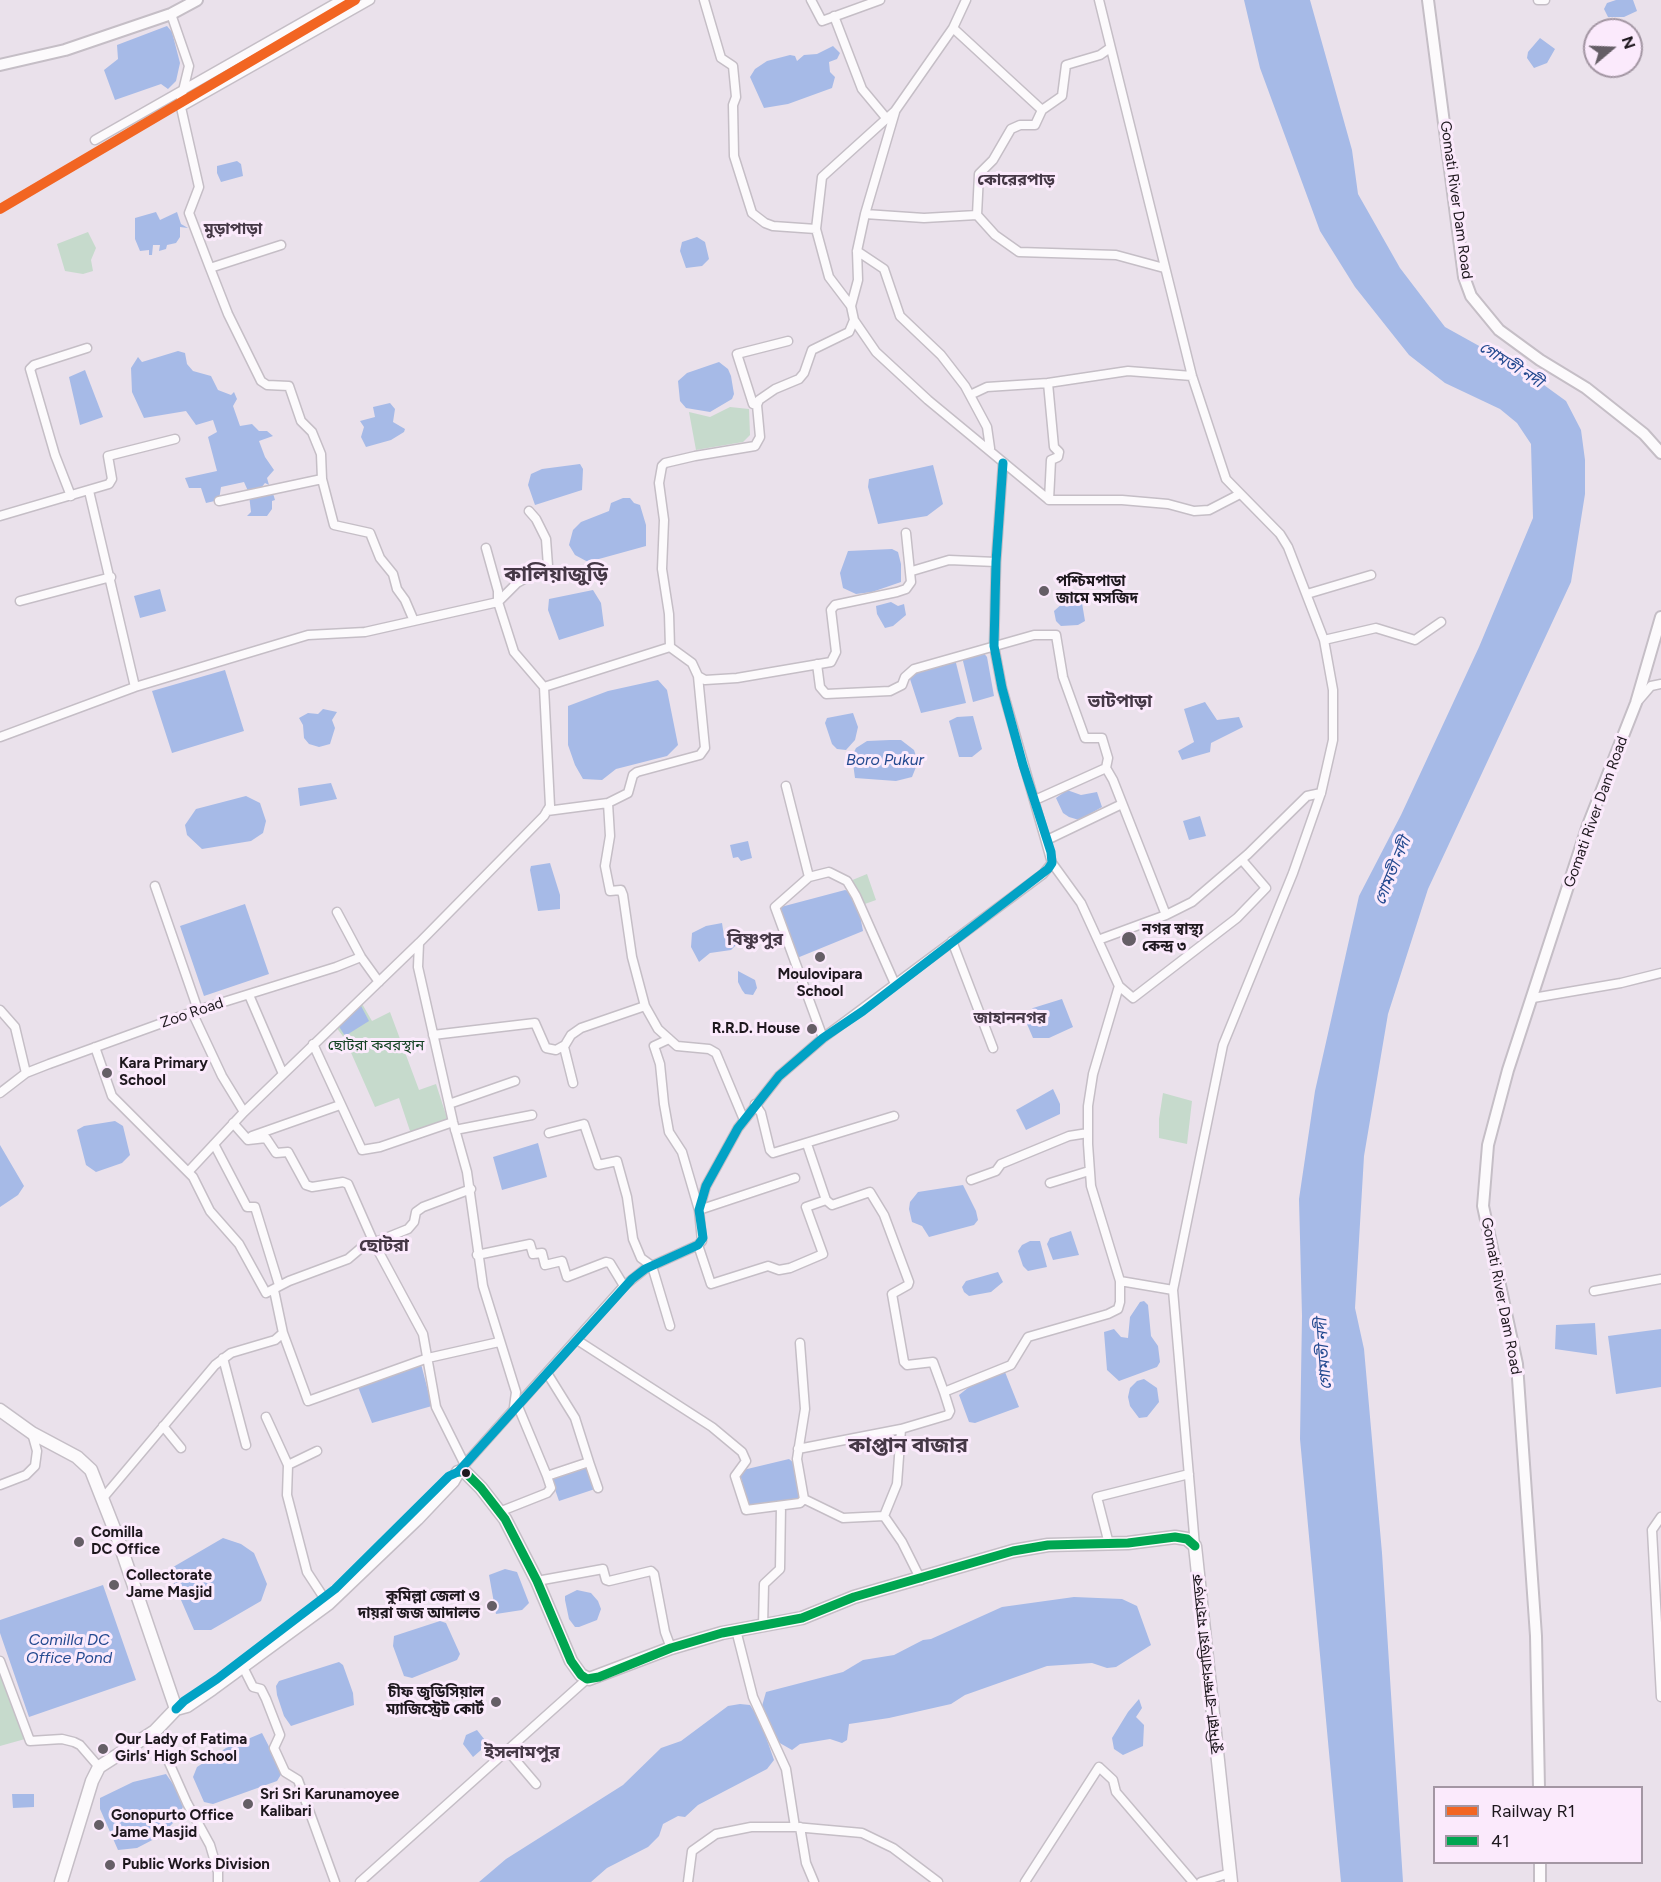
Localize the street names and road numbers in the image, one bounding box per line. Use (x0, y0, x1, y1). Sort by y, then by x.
street label: Gomati River Dam Road (1436, 120, 1476, 280)
street label: Gomati River Dam Road (1560, 734, 1632, 890)
street label: Zoo Road (158, 994, 226, 1032)
street label: Gomati River Dam Road (1477, 1216, 1525, 1376)
street label: কুমিল্লা–ব্রাহ্মণবাড়িয়া মহাসড়ক (1189, 1573, 1225, 1755)

